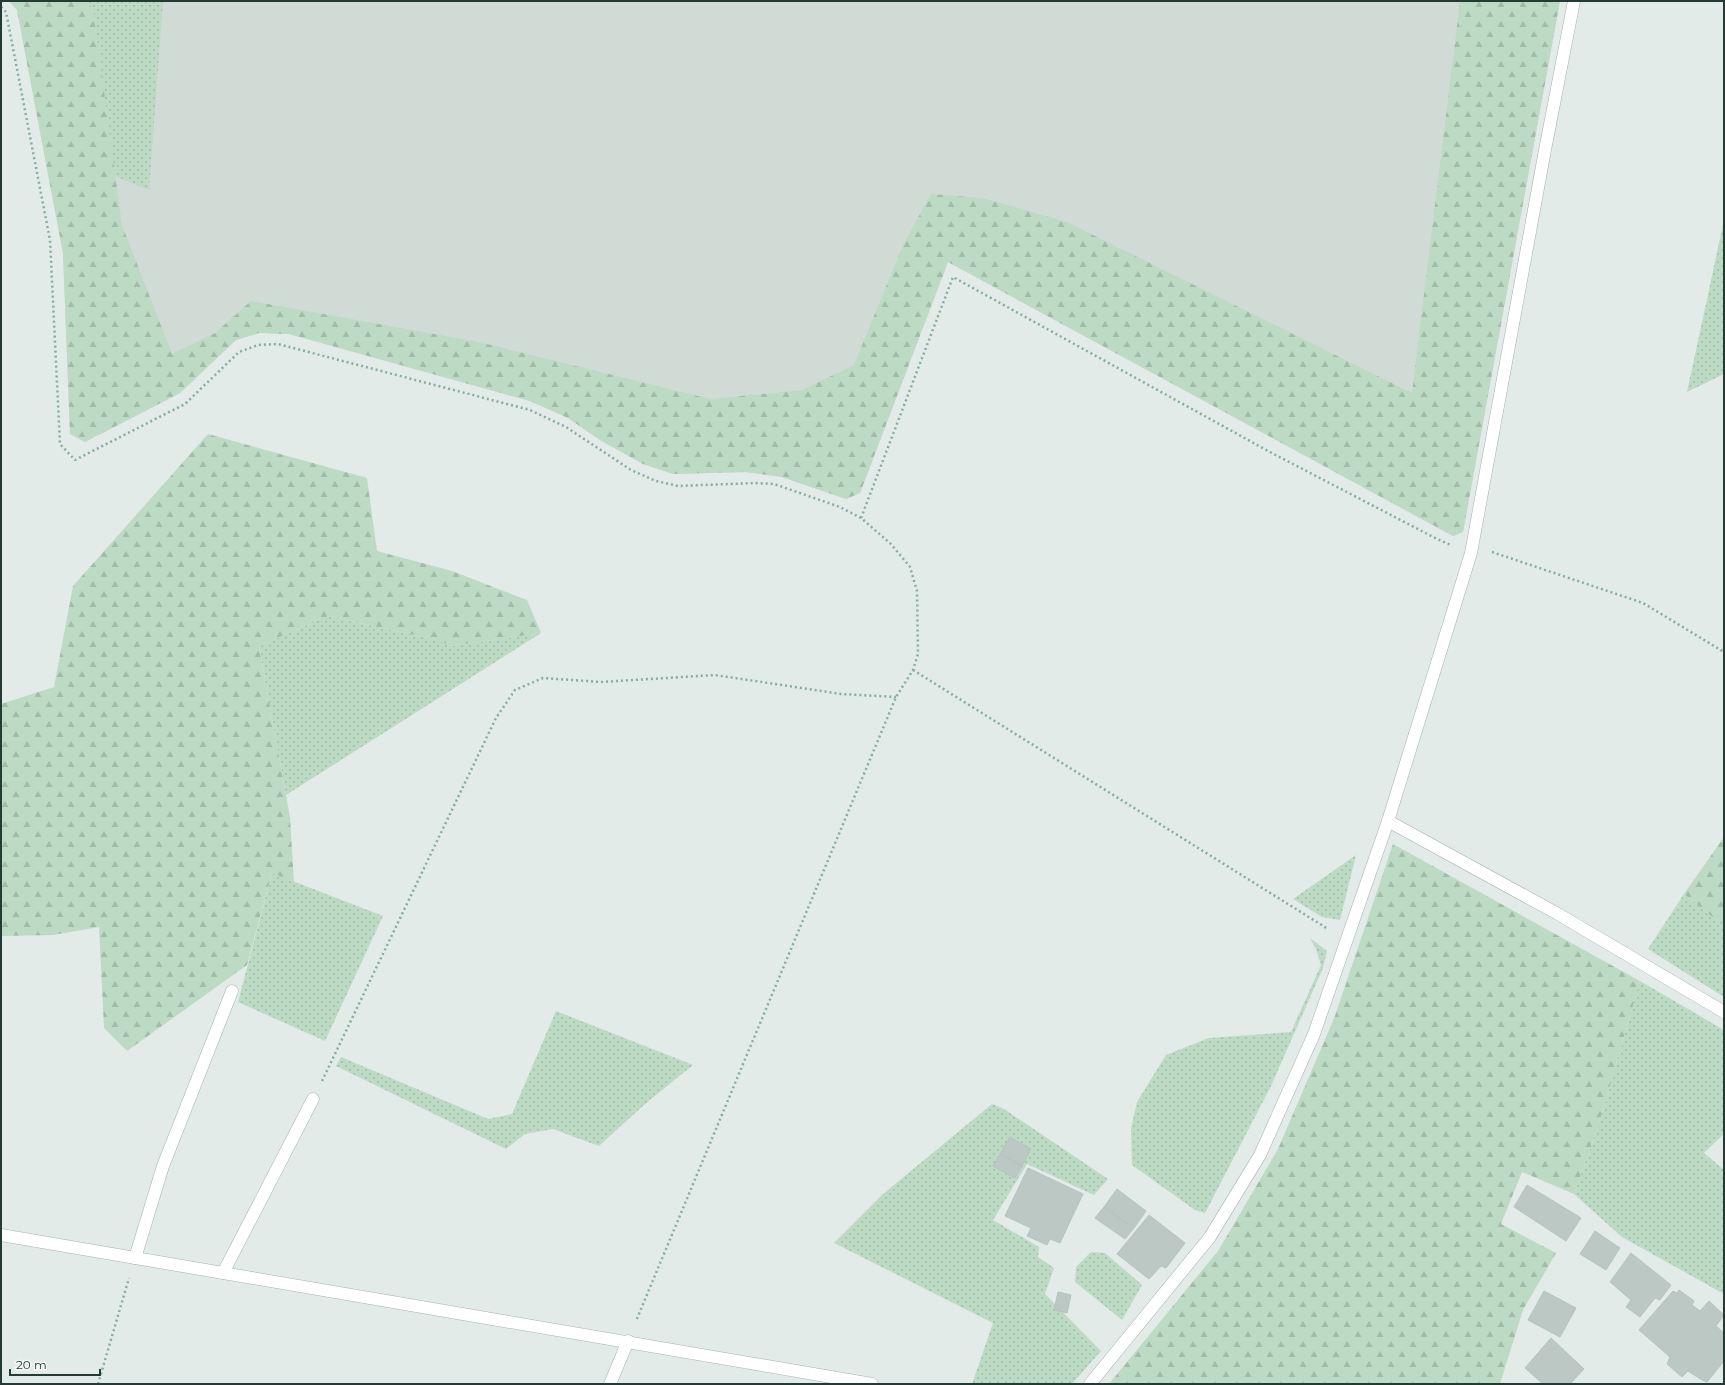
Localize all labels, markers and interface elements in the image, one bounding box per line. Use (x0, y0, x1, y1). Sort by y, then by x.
scale bar (10, 1351, 100, 1377)
text: 20 m (16, 1357, 47, 1372)

